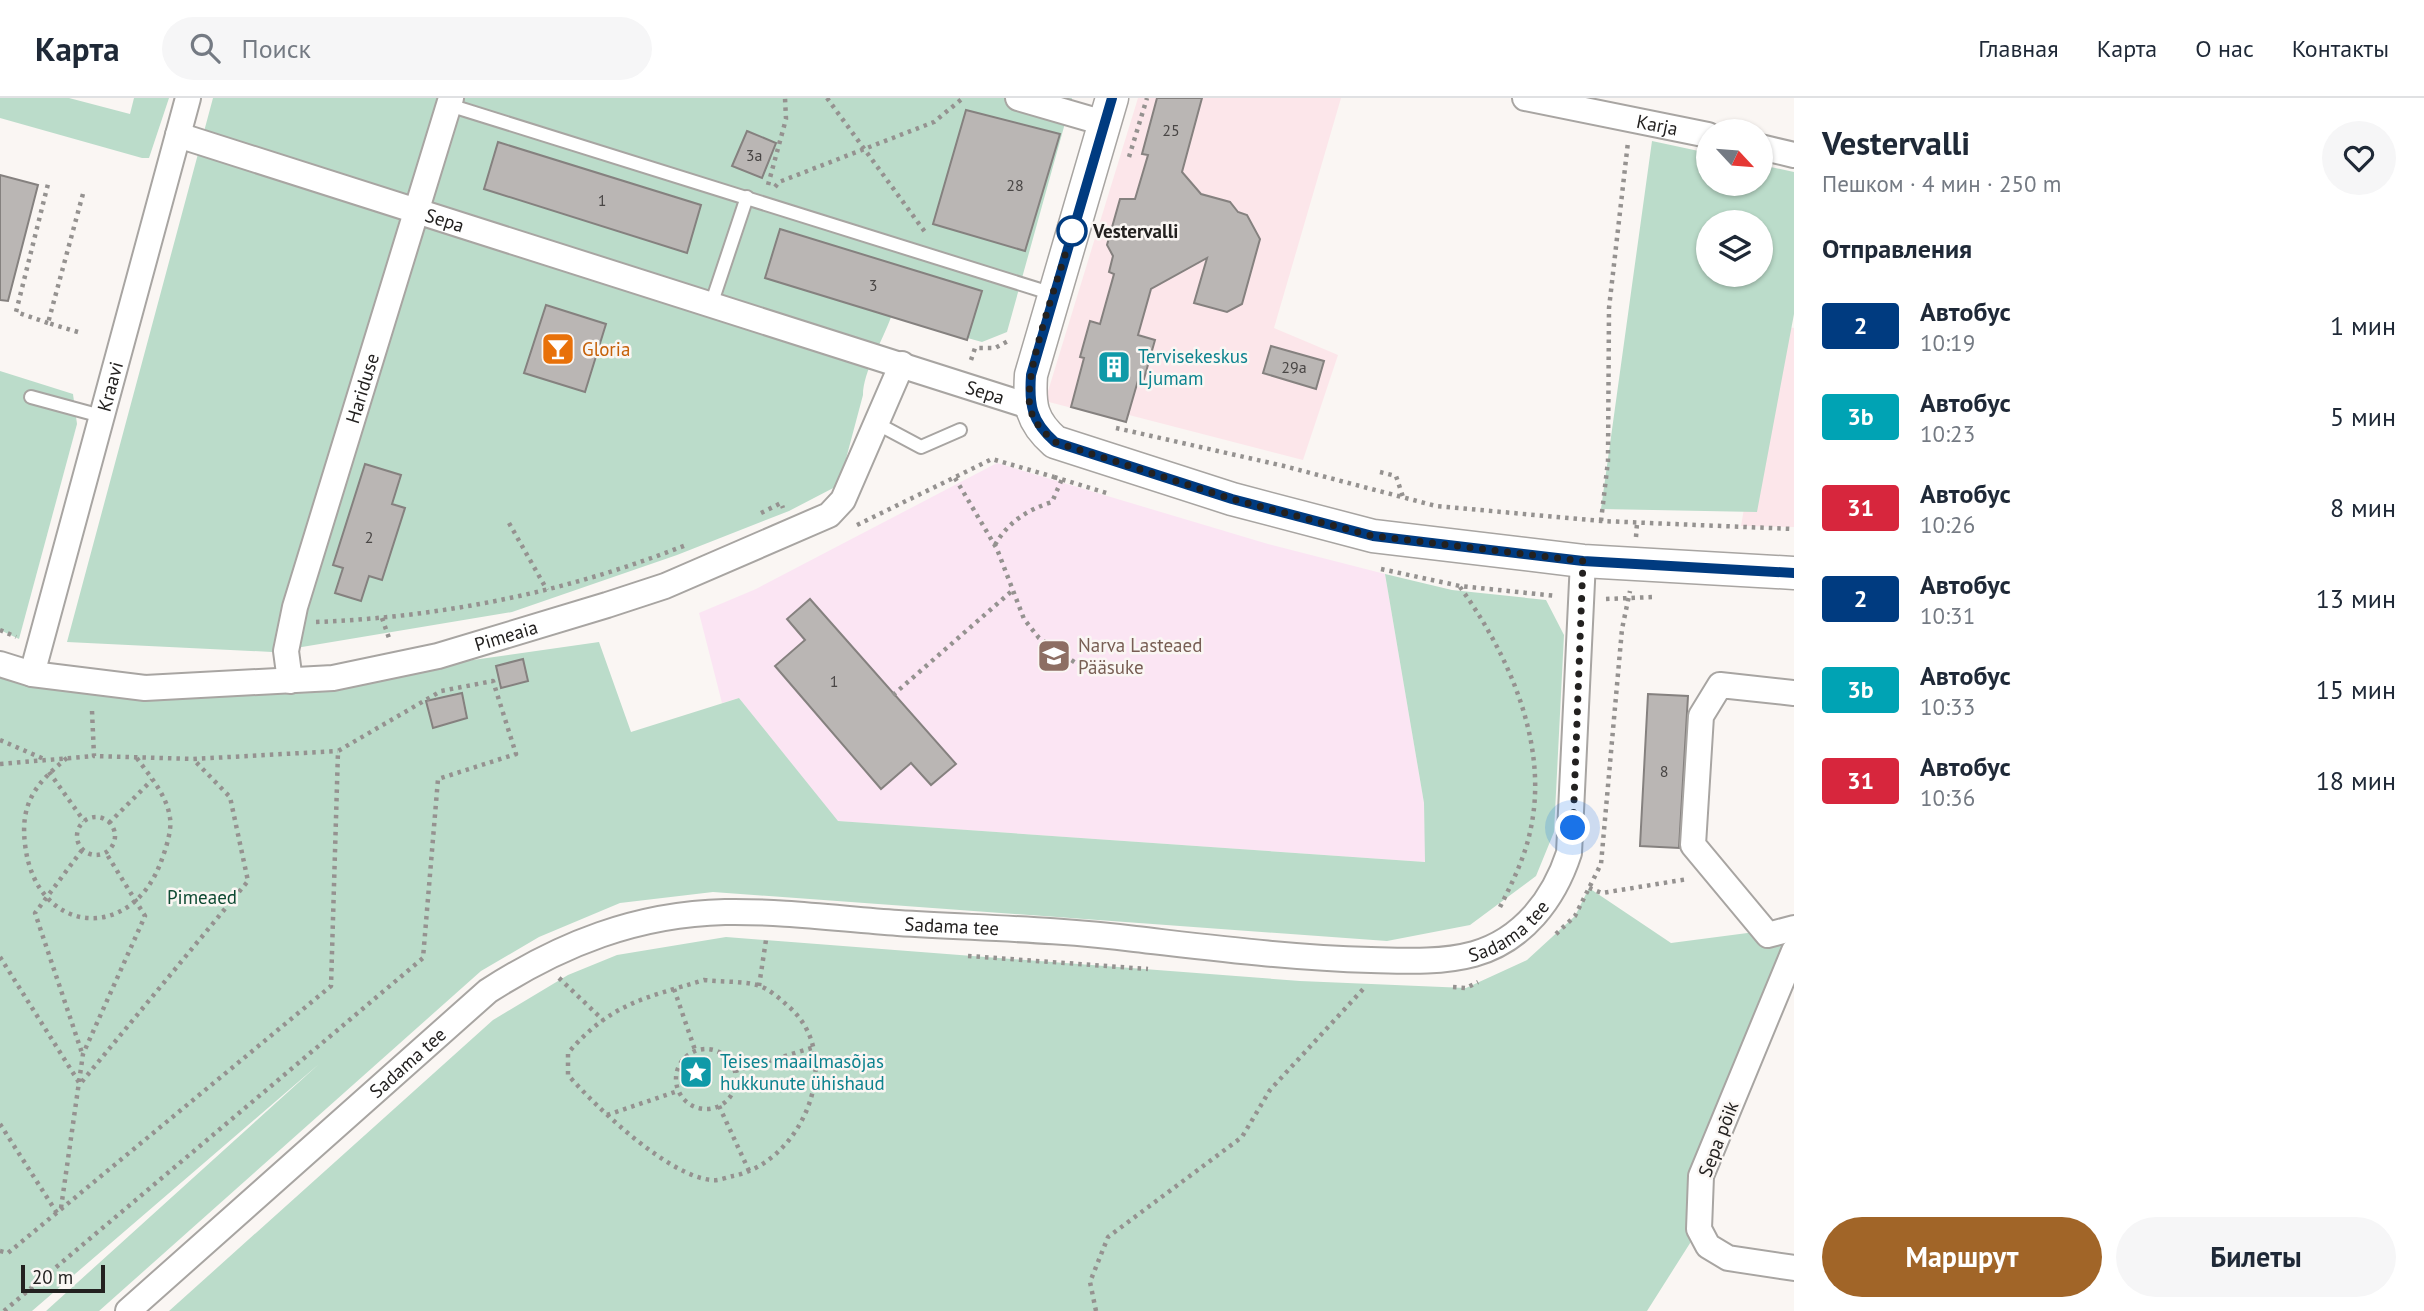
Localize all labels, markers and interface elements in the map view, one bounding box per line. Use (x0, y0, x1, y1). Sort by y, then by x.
search box (162, 17, 652, 80)
text: Карта (35, 27, 120, 70)
icon: search (186, 29, 224, 67)
text: Поиск (242, 32, 311, 65)
text: Главная (1978, 33, 2059, 64)
text: Карта (2097, 33, 2157, 64)
text: О нас (2195, 33, 2254, 64)
text: Контакты (2292, 33, 2389, 64)
street label: Karja (1635, 109, 1680, 141)
north arrow (1696, 119, 1773, 196)
map controls (1696, 119, 1773, 287)
house number: 25 (1162, 120, 1180, 140)
text: Vestervalli (1822, 121, 1970, 164)
button: heart (2322, 121, 2396, 195)
house number: 3a (746, 145, 762, 165)
text: Пешком · 4 мин · 250 m (1822, 169, 2061, 198)
house number: 28 (1006, 175, 1024, 195)
house number: 1 (598, 190, 606, 210)
street label: Sepa (422, 203, 467, 237)
button: layers (1696, 210, 1773, 287)
marker: Vestervalli (1057, 216, 1087, 246)
place label: Vestervalli (1092, 219, 1178, 243)
text: Отправления (1822, 232, 1972, 265)
house number: 3 (869, 275, 877, 295)
text: Автобус (1920, 295, 2011, 328)
text: 1 мин (2330, 309, 2396, 342)
text: 2 (1854, 310, 1867, 341)
text: 10:19 (1920, 328, 1975, 357)
bar icon: Gloria (539, 330, 577, 368)
place label: Gloria (582, 337, 630, 361)
place label: Tervisekeskus Ljumam (1138, 344, 1248, 390)
building icon: Tervisekeskus Ljumam (1095, 348, 1133, 386)
street label: Hariduse (340, 350, 384, 426)
house number: 29a (1281, 357, 1307, 377)
street label: Kraavi (92, 359, 128, 414)
street label: Sepa (963, 375, 1008, 409)
text: Автобус (1920, 386, 2011, 419)
text: 5 мин (2330, 400, 2396, 433)
text: 3b (1847, 401, 1874, 432)
text: 10:23 (1920, 419, 1975, 448)
text: Автобус (1920, 477, 2011, 510)
text: 8 мин (2330, 491, 2396, 524)
text: 31 (1847, 492, 1874, 523)
text: 10:26 (1920, 510, 1975, 539)
house number: 2 (365, 527, 373, 547)
text: Автобус (1920, 568, 2011, 601)
text: 13 мин (2316, 582, 2396, 615)
text: 2 (1854, 583, 1867, 614)
text: 10:31 (1920, 601, 1975, 630)
street label: Pimeaia (472, 615, 541, 656)
place label: Narva Lasteaed Pääsuke (1078, 633, 1202, 679)
school or university icon: Narva Lasteaed Pääsuke (1035, 637, 1073, 675)
text: Автобус (1920, 659, 2011, 692)
house number: 1 (830, 671, 838, 691)
text: 15 мин (2316, 673, 2396, 706)
text: 3b (1847, 674, 1874, 705)
text: 10:33 (1920, 692, 1975, 721)
text: Автобус (1920, 750, 2011, 783)
house number: 8 (1660, 761, 1668, 781)
text: 18 мин (2316, 764, 2396, 797)
text: 31 (1847, 765, 1874, 796)
text: 10:36 (1920, 783, 1975, 812)
your location (1555, 810, 1590, 845)
park label: Pimeaed (167, 885, 237, 909)
street label: Sadama tee (1465, 895, 1554, 967)
street label: Sadama tee (904, 911, 1000, 940)
street label: Sadama tee (364, 1022, 451, 1103)
place label: Teises maailmasõjas hukkunute ühishaud (720, 1049, 885, 1095)
place icon: Teises maailmasõjas hukkunute ühishaud (677, 1053, 715, 1091)
street label: Sepa põik (1693, 1098, 1743, 1180)
button: Маршрут (1822, 1217, 2102, 1297)
button: Билеты (2116, 1217, 2396, 1297)
scale bar (21, 1262, 105, 1294)
text: 20 m (32, 1265, 73, 1289)

